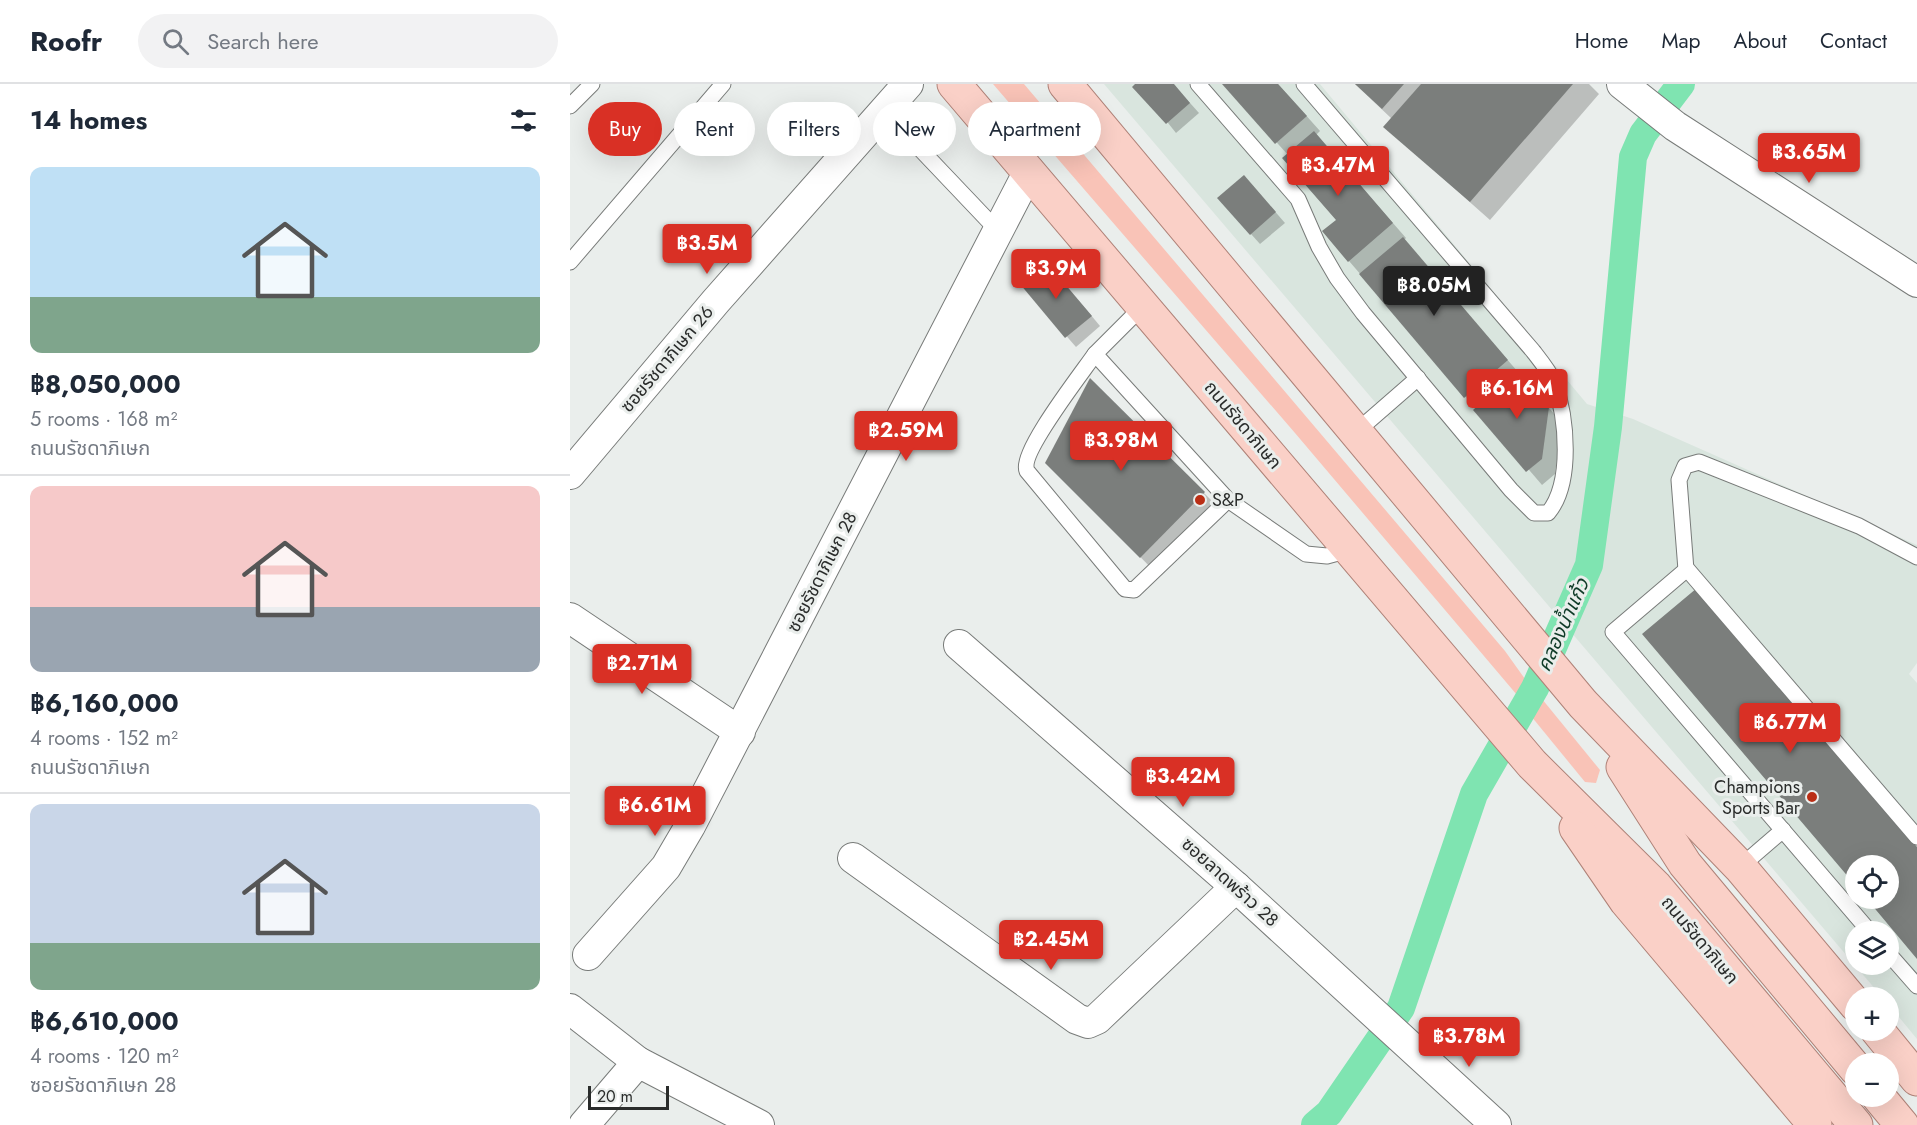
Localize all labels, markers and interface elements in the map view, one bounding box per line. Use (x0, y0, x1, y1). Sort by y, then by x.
search box (138, 14, 558, 68)
text: Roofr (30, 21, 102, 62)
icon: search (159, 25, 192, 58)
text: Search here (207, 25, 319, 57)
text: Home (1575, 26, 1628, 56)
text: Map (1661, 26, 1701, 56)
text: About (1734, 26, 1787, 56)
text: Contact (1820, 26, 1887, 56)
text: 14 homes (30, 101, 147, 139)
chip: Buy (588, 102, 662, 156)
chip: Rent (674, 102, 755, 156)
chip: Filters (767, 102, 861, 156)
chip: New (873, 102, 956, 156)
chip: Apartment (968, 102, 1101, 156)
icon: filters (507, 104, 540, 137)
pin: ฿3.65M (1760, 133, 1858, 184)
text: ฿3.65M (1772, 138, 1846, 167)
pin: ฿3.47M (1289, 146, 1387, 197)
text: ฿3.47M (1301, 151, 1375, 180)
icon: home (231, 206, 339, 314)
pin: ฿3.5M (665, 224, 749, 275)
text: ฿3.5M (677, 229, 737, 258)
pin: ฿3.9M (1014, 249, 1098, 300)
text: ฿3.9M (1025, 254, 1087, 283)
pin: ฿8.05M (1385, 266, 1483, 317)
text: ฿8.05M (1397, 271, 1471, 300)
street label: ซอยรัชดาภิเษก 26 (614, 300, 720, 418)
text: ฿8,050,000 (30, 365, 181, 403)
pin: ฿6.16M (1468, 369, 1566, 420)
text: ฿6.16M (1481, 374, 1553, 403)
street label: ถนนรัชดาภิเษก (1198, 375, 1288, 475)
text: 5 rooms · 168 m² (30, 405, 177, 434)
pin: ฿2.59M (857, 411, 955, 462)
text: ฿2.59M (868, 416, 944, 445)
pin: ฿3.98M (1072, 421, 1170, 472)
text: ฿3.98M (1084, 426, 1158, 455)
text: ถนนรัชดาภิเษก (30, 434, 150, 463)
place label: S&P (1212, 487, 1244, 513)
marker: S&P (1193, 493, 1207, 507)
street label: ซอยรัชดาภิเษก 28 (780, 507, 864, 637)
icon: home (231, 525, 339, 633)
water label: คลองน้ำแก้ว (1530, 573, 1597, 676)
pin: ฿2.71M (593, 644, 691, 695)
text: ฿2.71M (606, 649, 678, 678)
text: ฿6,160,000 (30, 684, 179, 722)
pin: ฿6.77M (1741, 703, 1839, 754)
text: ฿6.77M (1753, 708, 1827, 737)
text: 4 rooms · 152 m² (30, 724, 178, 753)
text: ถนนรัชดาภิเษก (30, 753, 150, 782)
pin: ฿3.42M (1134, 757, 1232, 808)
text: ฿3.42M (1145, 762, 1221, 791)
place label: Champions Sports Bar (1714, 774, 1801, 821)
pin: ฿6.61M (606, 786, 704, 837)
marker: Champions Sports Bar (1805, 790, 1819, 804)
text: ฿6.61M (619, 791, 691, 820)
street label: ซอยลาดพร้าว 28 (1176, 831, 1284, 933)
icon: home (231, 843, 339, 951)
map controls (1845, 855, 1899, 1107)
button: locate (1845, 855, 1899, 909)
street label: ถนนรัชดาภิเษก (1655, 890, 1745, 990)
pin: ฿2.45M (1002, 920, 1100, 971)
button: layers (1845, 921, 1899, 975)
text: ฿2.45M (1013, 925, 1089, 954)
button: + (1845, 987, 1899, 1041)
text: ฿6,610,000 (30, 1002, 179, 1040)
pin: ฿3.78M (1420, 1017, 1518, 1068)
text: ฿3.78M (1433, 1022, 1505, 1051)
text: 4 rooms · 120 m² (30, 1042, 179, 1071)
button: − (1845, 1053, 1899, 1107)
text: ซอยรัชดาภิเษก 28 (30, 1071, 177, 1100)
scale bar (588, 1083, 669, 1110)
text: 20 m (597, 1085, 633, 1108)

